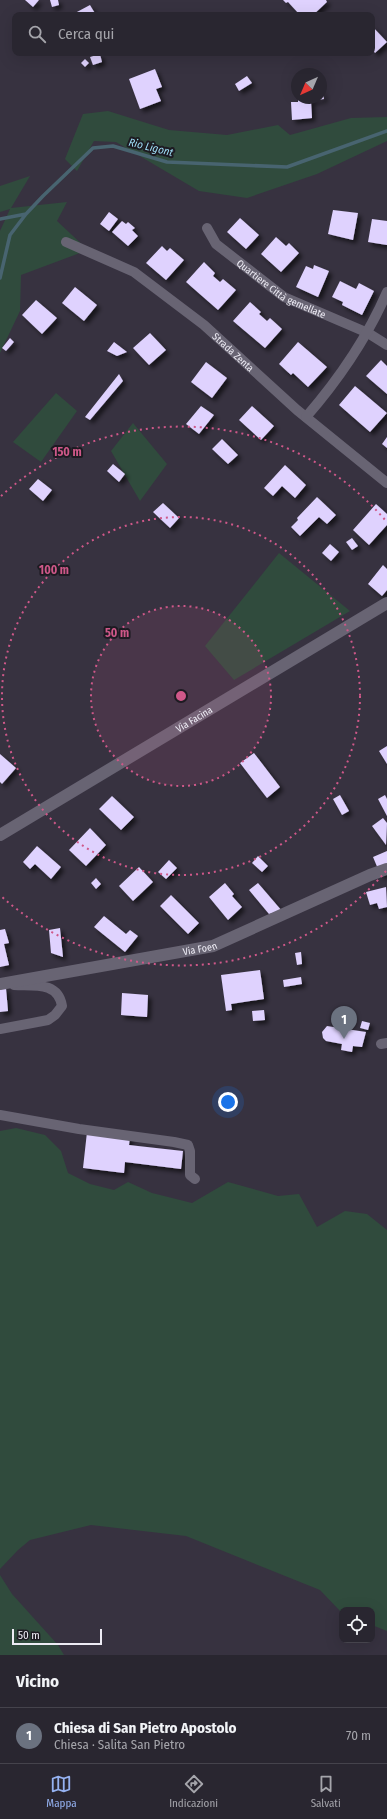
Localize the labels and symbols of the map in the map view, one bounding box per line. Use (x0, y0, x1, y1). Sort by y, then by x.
north arrow (291, 68, 327, 104)
water label: Rio Ligont (127, 136, 175, 159)
street label: Quartiere Città gemellate (234, 257, 327, 321)
street label: Strada Zenta (210, 331, 256, 375)
text: 150 m (52, 445, 82, 459)
text: 100 m (39, 563, 69, 577)
text: 50 m (105, 626, 129, 640)
centre of rings (174, 689, 188, 703)
street label: Via Facina (174, 704, 215, 735)
street label: Via Foen (182, 940, 219, 958)
pin: 1 (331, 1006, 357, 1039)
your location (218, 1092, 238, 1112)
scale bar (12, 1627, 102, 1646)

